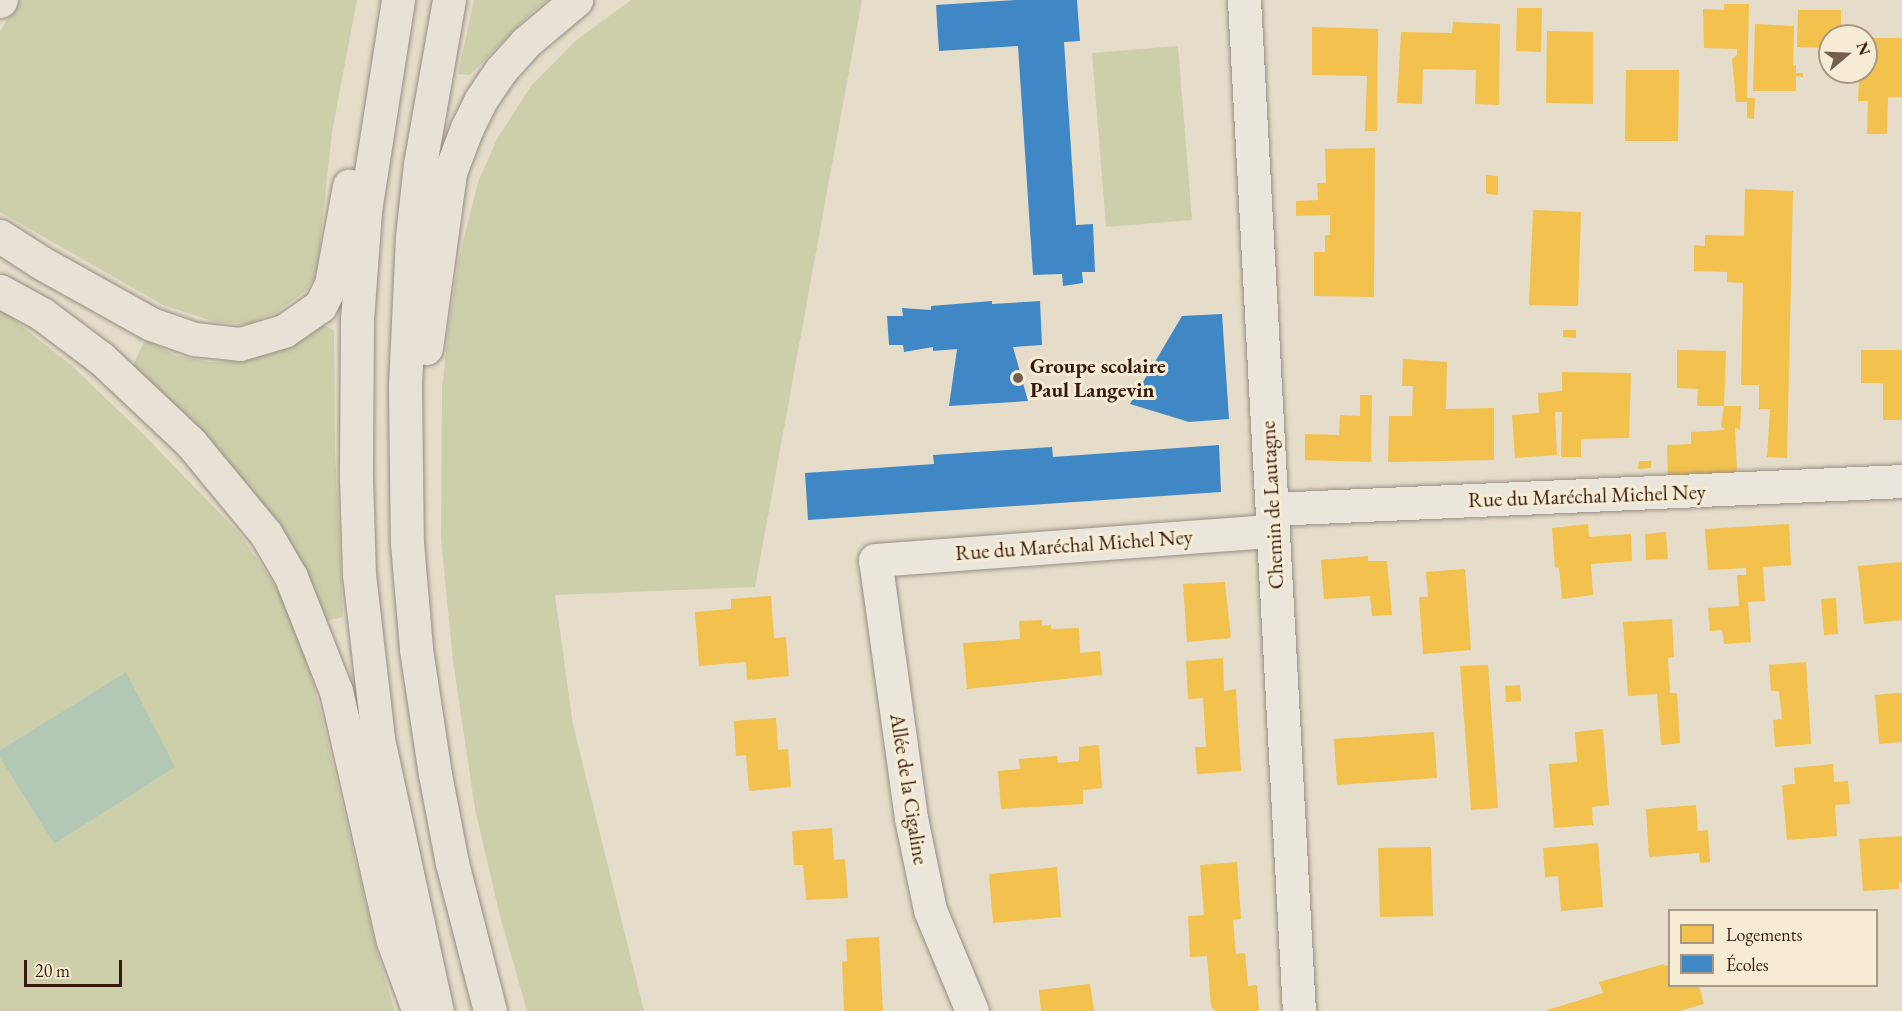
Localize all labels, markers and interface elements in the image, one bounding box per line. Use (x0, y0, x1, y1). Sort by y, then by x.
north arrow (1818, 24, 1878, 84)
text: N (1852, 39, 1876, 58)
place label: Groupe scolaire Paul Langevin (1030, 353, 1166, 403)
marker: Groupe scolaire Paul Langevin (1011, 371, 1025, 385)
street label: Chemin de Lautagne (1255, 420, 1289, 590)
street label: Rue du Maréchal Michel Ney (1468, 479, 1706, 513)
street label: Rue du Maréchal Michel Ney (954, 524, 1194, 566)
street label: Allée de la Cigaline (885, 712, 933, 866)
legend (1668, 909, 1878, 987)
text: Logements (1726, 923, 1802, 946)
scale bar (27, 948, 124, 986)
text: Écoles (1726, 953, 1768, 976)
text: 20 m (35, 959, 70, 982)

